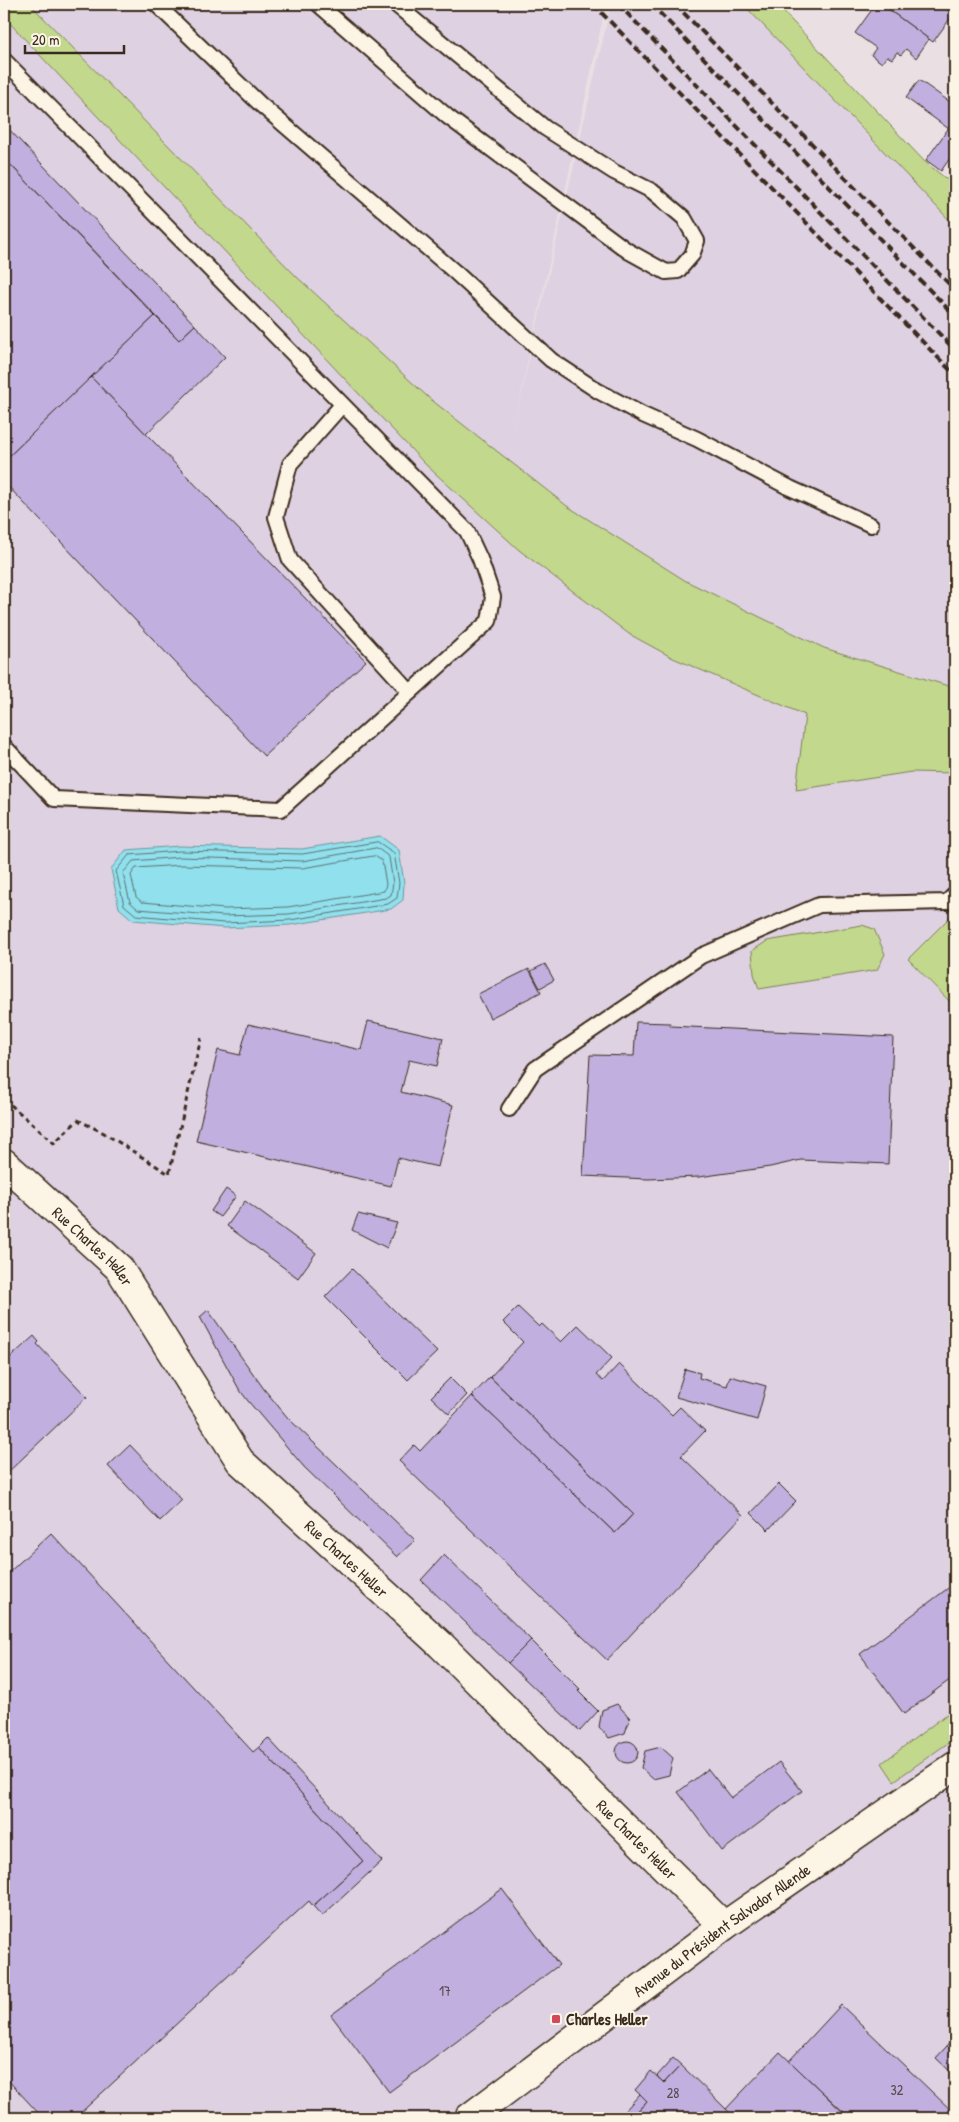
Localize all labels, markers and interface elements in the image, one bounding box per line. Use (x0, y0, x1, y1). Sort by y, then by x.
scale bar (25, 22, 124, 54)
text: 20 m (32, 29, 59, 50)
street label: Rue Charles Heller (48, 1202, 138, 1290)
street label: Rue Charles Heller (300, 1515, 393, 1602)
street label: Rue Charles Heller (592, 1794, 682, 1884)
street label: Avenue du Président Salvador Allende (629, 1858, 815, 2002)
house number: 17 (439, 1981, 451, 2000)
place label: Charles Heller (566, 2008, 649, 2030)
marker: Charles Heller (550, 2013, 562, 2025)
house number: 32 (891, 2080, 904, 2099)
house number: 28 (667, 2083, 679, 2102)

